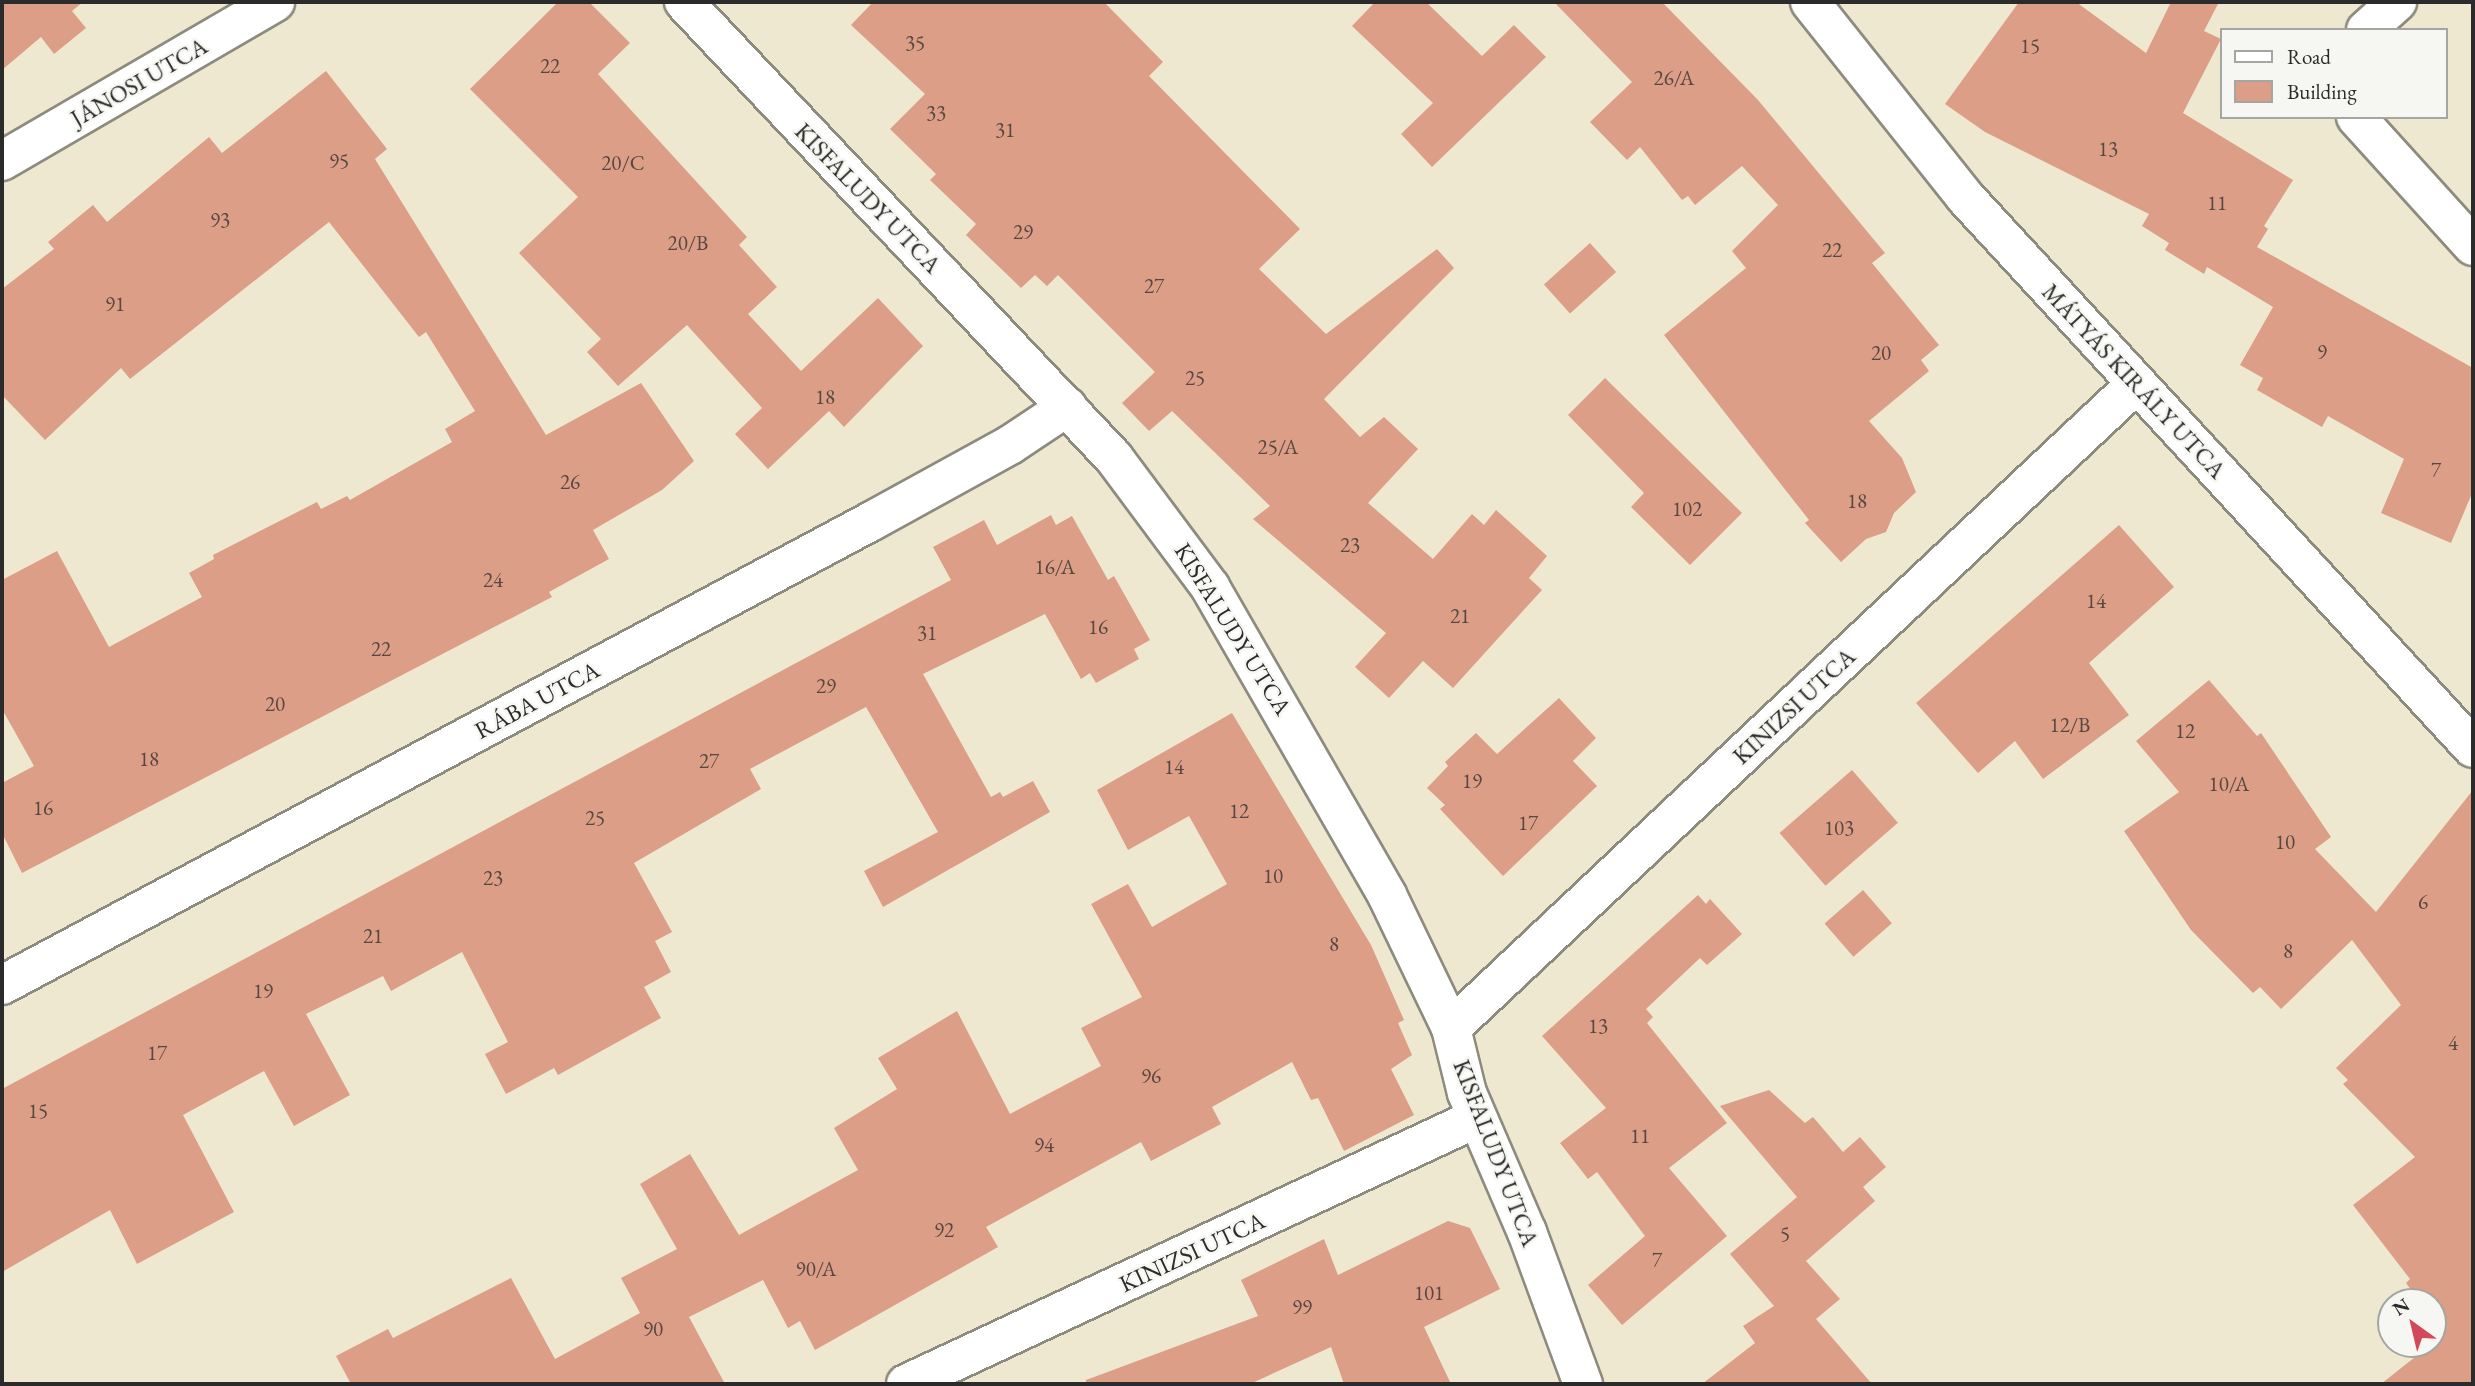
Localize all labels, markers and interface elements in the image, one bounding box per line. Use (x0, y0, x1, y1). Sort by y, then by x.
legend (2220, 28, 2447, 119)
house number: 35 (905, 30, 925, 56)
street label: JÁNOSI UTCA (65, 31, 213, 133)
house number: 15 (2020, 33, 2040, 59)
text: Road (2287, 43, 2331, 70)
house number: 22 (540, 53, 560, 79)
house number: 26/A (1654, 65, 1694, 91)
text: Building (2287, 78, 2357, 105)
house number: 33 (926, 100, 946, 126)
street label: KISFALUDY UTCA (789, 117, 947, 279)
house number: 31 (995, 117, 1015, 143)
house number: 13 (2098, 136, 2118, 162)
house number: 95 (329, 148, 349, 174)
house number: 20/C (601, 150, 645, 176)
house number: 11 (2207, 190, 2227, 216)
house number: 93 (210, 207, 230, 233)
house number: 29 (1013, 219, 1033, 245)
house number: 20/B (668, 230, 708, 256)
house number: 22 (1822, 237, 1842, 263)
house number: 27 (1144, 273, 1164, 299)
street label: MÁTYÁS KIRÁLY UTCA (2036, 278, 2232, 484)
house number: 91 (105, 291, 125, 317)
house number: 9 (2317, 339, 2327, 365)
house number: 20 (1871, 340, 1891, 366)
house number: 25 (1185, 365, 1205, 391)
house number: 18 (815, 384, 835, 410)
house number: 25/A (1258, 434, 1298, 460)
house number: 7 (2431, 457, 2441, 483)
house number: 26 (560, 469, 580, 495)
house number: 18 (1847, 488, 1867, 514)
house number: 102 (1672, 496, 1702, 522)
house number: 23 (1340, 532, 1360, 558)
street label: KISFALUDY UTCA (1168, 538, 1298, 720)
house number: 16/A (1035, 554, 1075, 580)
house number: 24 (483, 567, 503, 593)
house number: 14 (2086, 588, 2106, 614)
house number: 21 (1450, 603, 1470, 629)
house number: 16 (1088, 614, 1108, 640)
house number: 31 (917, 620, 937, 646)
house number: 22 (371, 636, 391, 662)
street label: KINIZSI UTCA (1727, 642, 1861, 770)
street label: RÁBA UTCA (470, 655, 604, 745)
house number: 29 (816, 673, 836, 699)
house number: 20 (265, 691, 285, 717)
house number: 12/B (2050, 712, 2090, 738)
house number: 12 (2175, 718, 2195, 744)
house number: 18 (139, 746, 159, 772)
house number: 27 (699, 748, 719, 774)
house number: 14 (1164, 754, 1184, 780)
house number: 19 (1462, 768, 1482, 794)
house number: 10/A (2209, 771, 2249, 797)
house number: 16 (33, 795, 53, 821)
house number: 12 (1229, 798, 1249, 824)
house number: 25 (585, 805, 605, 831)
house number: 17 (1518, 810, 1538, 836)
house number: 103 (1824, 815, 1854, 841)
house number: 10 (2275, 829, 2295, 855)
house number: 10 (1263, 863, 1283, 889)
house number: 23 (483, 865, 503, 891)
house number: 6 (2418, 889, 2428, 915)
house number: 21 (363, 923, 383, 949)
house number: 8 (1329, 931, 1339, 957)
house number: 8 (2283, 938, 2293, 964)
house number: 19 (253, 978, 273, 1004)
house number: 13 (1588, 1013, 1608, 1039)
house number: 4 (2448, 1030, 2458, 1056)
house number: 17 (147, 1040, 167, 1066)
street label: KISFALUDY UTCA (1447, 1056, 1545, 1250)
house number: 96 (1141, 1063, 1161, 1089)
house number: 15 (28, 1098, 48, 1124)
house number: 11 (1630, 1123, 1650, 1149)
house number: 94 (1034, 1132, 1054, 1158)
street label: KINIZSI UTCA (1115, 1206, 1269, 1298)
house number: 92 (934, 1217, 954, 1243)
house number: 5 (1780, 1221, 1790, 1247)
house number: 7 (1652, 1247, 1662, 1273)
house number: 90/A (796, 1256, 836, 1282)
house number: 101 (1414, 1280, 1444, 1306)
north arrow (2377, 1288, 2447, 1358)
text: N (2388, 1292, 2414, 1321)
house number: 99 (1292, 1294, 1312, 1320)
house number: 90 (643, 1316, 663, 1342)

